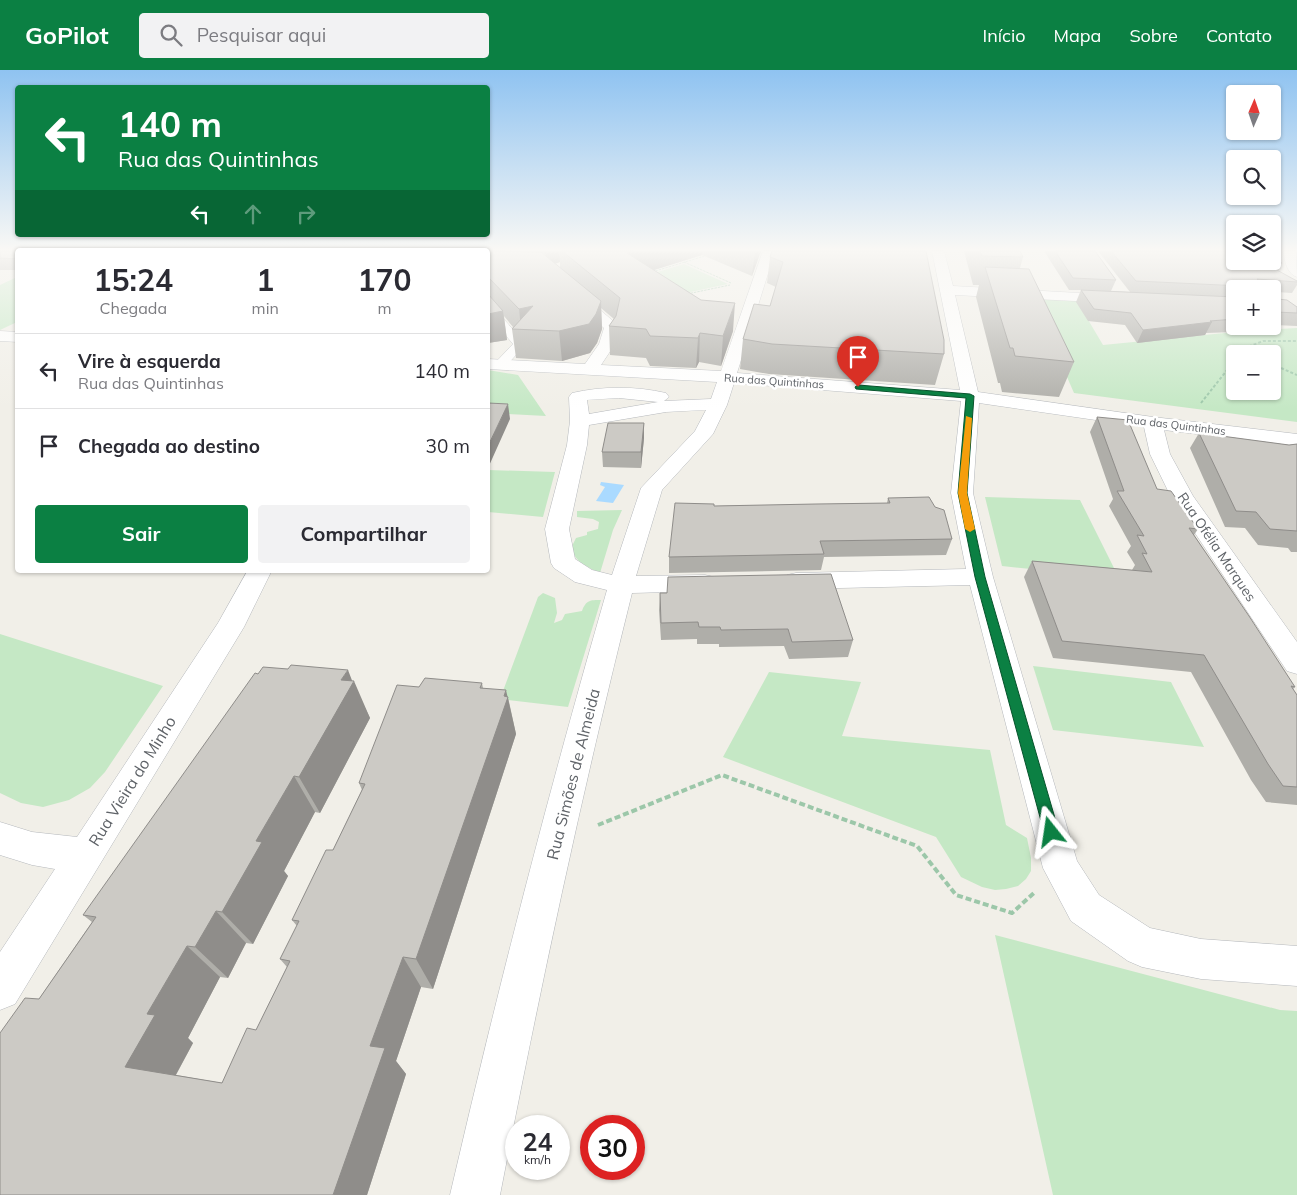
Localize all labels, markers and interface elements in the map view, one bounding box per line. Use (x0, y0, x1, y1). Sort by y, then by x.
search box (139, 13, 489, 58)
text: GoPilot (25, 20, 109, 50)
icon: search (157, 21, 185, 49)
text: Pesquisar aqui (197, 23, 326, 47)
text: Início (983, 24, 1026, 47)
text: Mapa (1054, 24, 1101, 47)
text: Sobre (1129, 24, 1178, 47)
text: Contato (1206, 24, 1272, 47)
north arrow (1226, 85, 1281, 140)
map controls (1226, 85, 1281, 400)
text: 140 m (118, 102, 222, 146)
icon: left (35, 105, 100, 170)
text: Rua das Quintinhas (118, 145, 319, 173)
button: search (1226, 150, 1281, 205)
icon: left (186, 200, 214, 228)
icon: ahead (239, 200, 267, 228)
icon: right (292, 200, 320, 228)
button: layers (1226, 215, 1281, 270)
text: 15:24 (94, 261, 173, 299)
text: 1 (256, 261, 274, 299)
text: 170 (357, 261, 411, 299)
button: + (1226, 280, 1281, 335)
text: Chegada (100, 298, 167, 318)
text: min (252, 298, 279, 318)
text: m (377, 298, 391, 318)
pin (837, 336, 879, 387)
icon: arrive (844, 343, 872, 371)
button: − (1226, 345, 1281, 400)
text: Vire à esquerda (78, 349, 221, 373)
icon: left (35, 357, 63, 385)
text: 140 m (414, 359, 470, 383)
street label: Rua das Quintinhas (723, 371, 825, 391)
text: Rua das Quintinhas (78, 373, 224, 393)
street label: Rua das Quintinhas (1125, 412, 1227, 438)
icon: arrive (35, 432, 63, 460)
text: Chegada ao destino (78, 434, 260, 458)
text: 30 m (426, 434, 470, 458)
street label: Rua Ofélia Marques (1174, 489, 1260, 605)
button: Sair (35, 505, 248, 563)
button: Compartilhar (258, 505, 470, 563)
street label: Rua Simões de Almeida (542, 686, 604, 862)
street label: Rua Vieira do Minho (84, 712, 180, 850)
position arrow (1024, 805, 1076, 857)
speed limit sign: 30 (580, 1115, 645, 1180)
text: 24 (522, 1126, 553, 1157)
text: km/h (524, 1152, 551, 1167)

